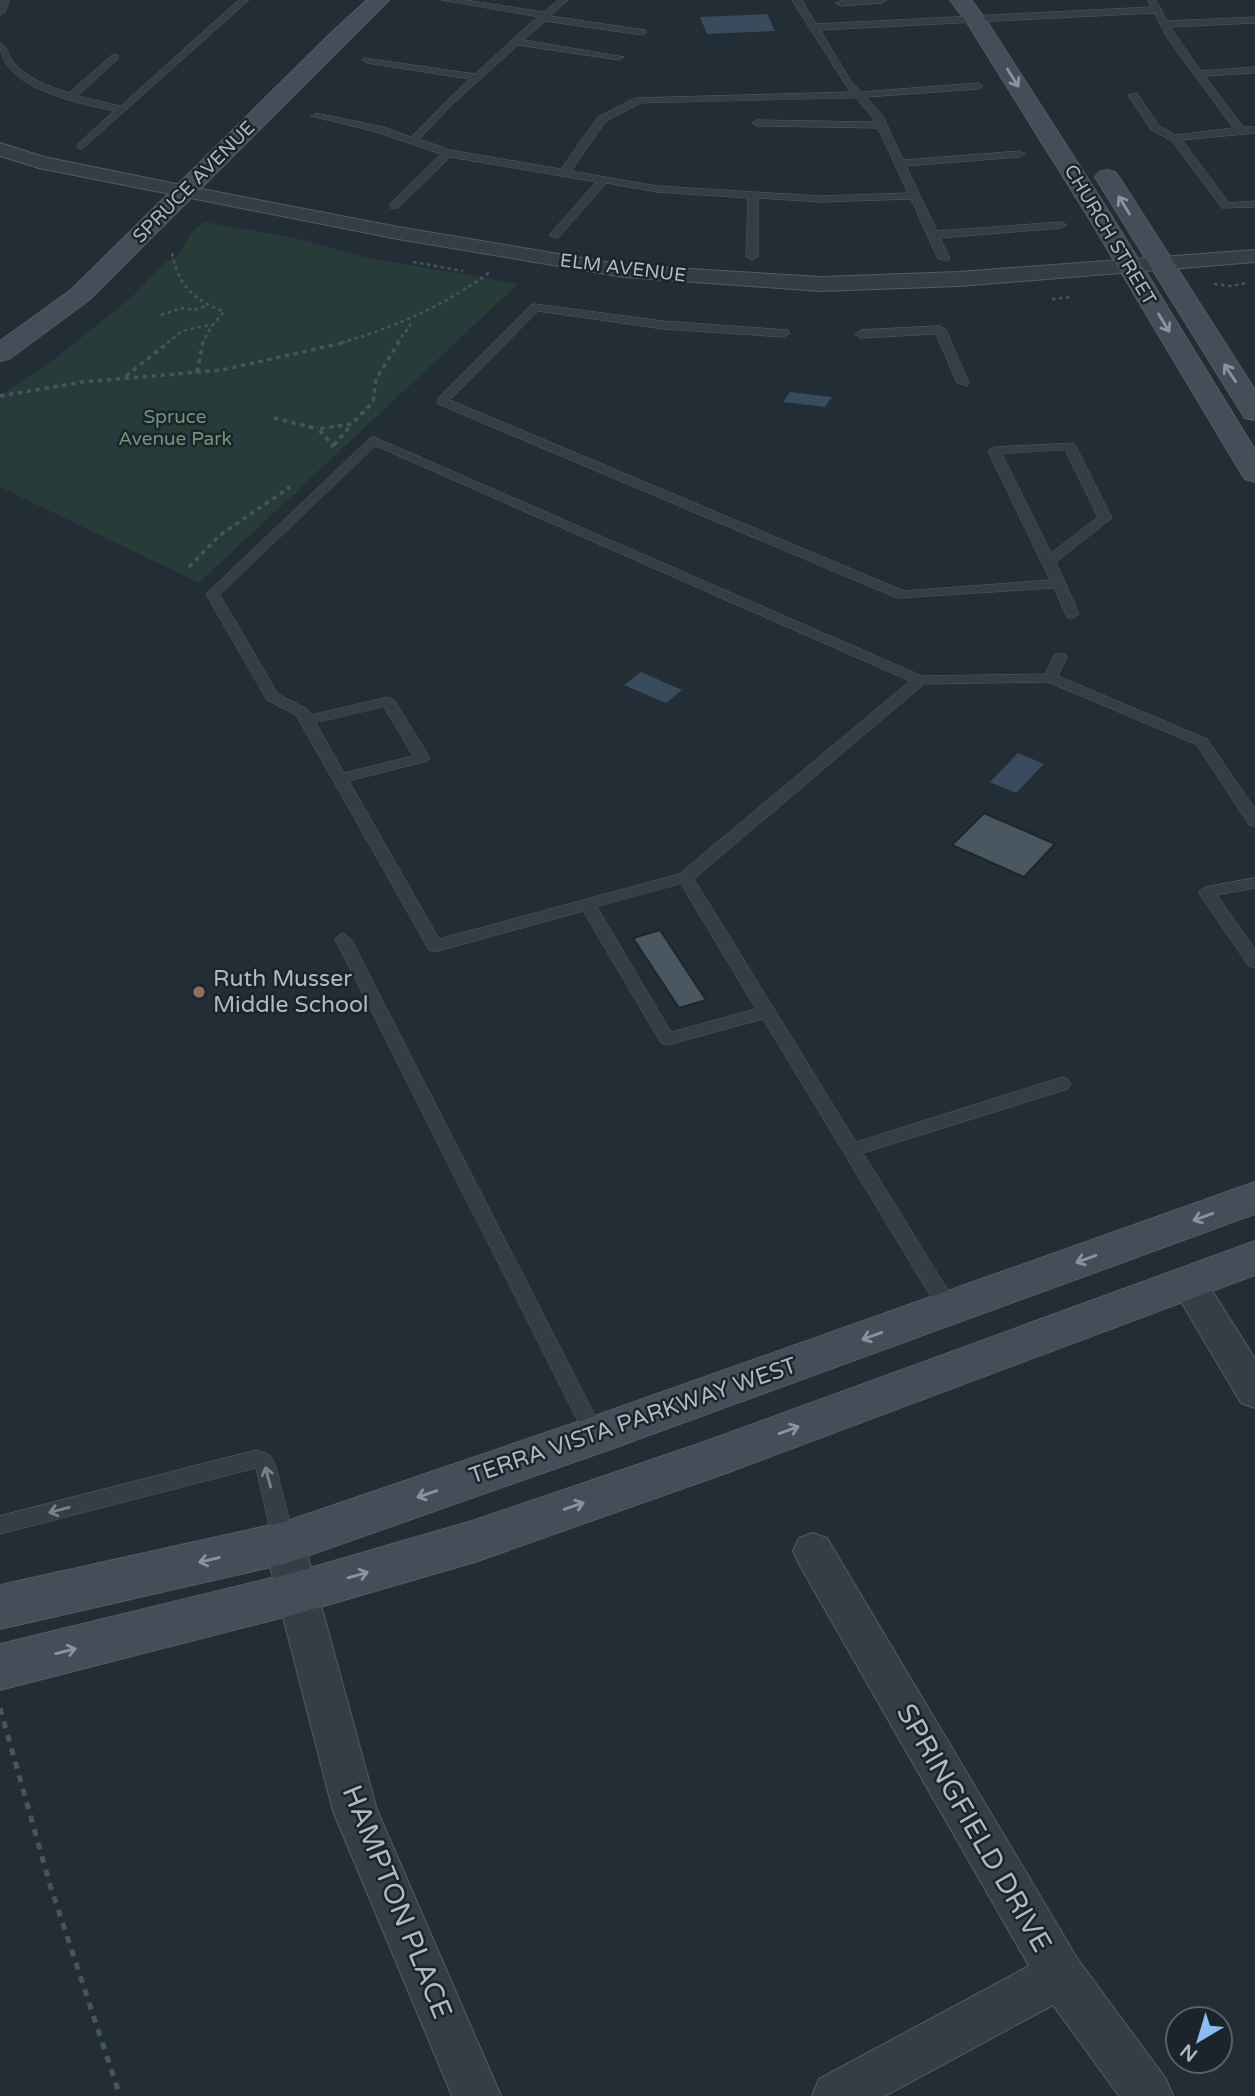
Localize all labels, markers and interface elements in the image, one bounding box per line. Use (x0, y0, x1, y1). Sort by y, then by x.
one-way arrow (1006, 68, 1020, 88)
street label: SPRUCE AVENUE (129, 117, 259, 247)
street label: CHURCH STREET (1059, 161, 1161, 310)
one-way arrow (1117, 196, 1131, 216)
street label: ELM AVENUE (559, 249, 687, 287)
one-way arrow (1157, 312, 1171, 332)
one-way arrow (1222, 364, 1237, 383)
park label: Spruce Avenue Park (118, 406, 232, 450)
place label: Ruth Musser Middle School (213, 965, 369, 1019)
marker: Ruth Musser Middle School (191, 984, 207, 1000)
one-way arrow (1192, 1212, 1214, 1224)
one-way arrow (1076, 1254, 1098, 1266)
one-way arrow (862, 1331, 884, 1344)
street label: TERRA VISTA PARKWAY WEST (466, 1352, 800, 1490)
one-way arrow (777, 1423, 799, 1435)
one-way arrow (261, 1466, 274, 1489)
one-way arrow (416, 1489, 438, 1501)
one-way arrow (563, 1499, 585, 1511)
one-way arrow (48, 1504, 70, 1517)
one-way arrow (199, 1554, 221, 1567)
one-way arrow (346, 1568, 368, 1581)
one-way arrow (54, 1644, 77, 1657)
street label: SPRINGFIELD DRIVE (889, 1698, 1059, 1958)
street label: HAMPTON PLACE (335, 1780, 459, 2024)
north arrow (1164, 2005, 1234, 2075)
text: N (1176, 2039, 1202, 2066)

